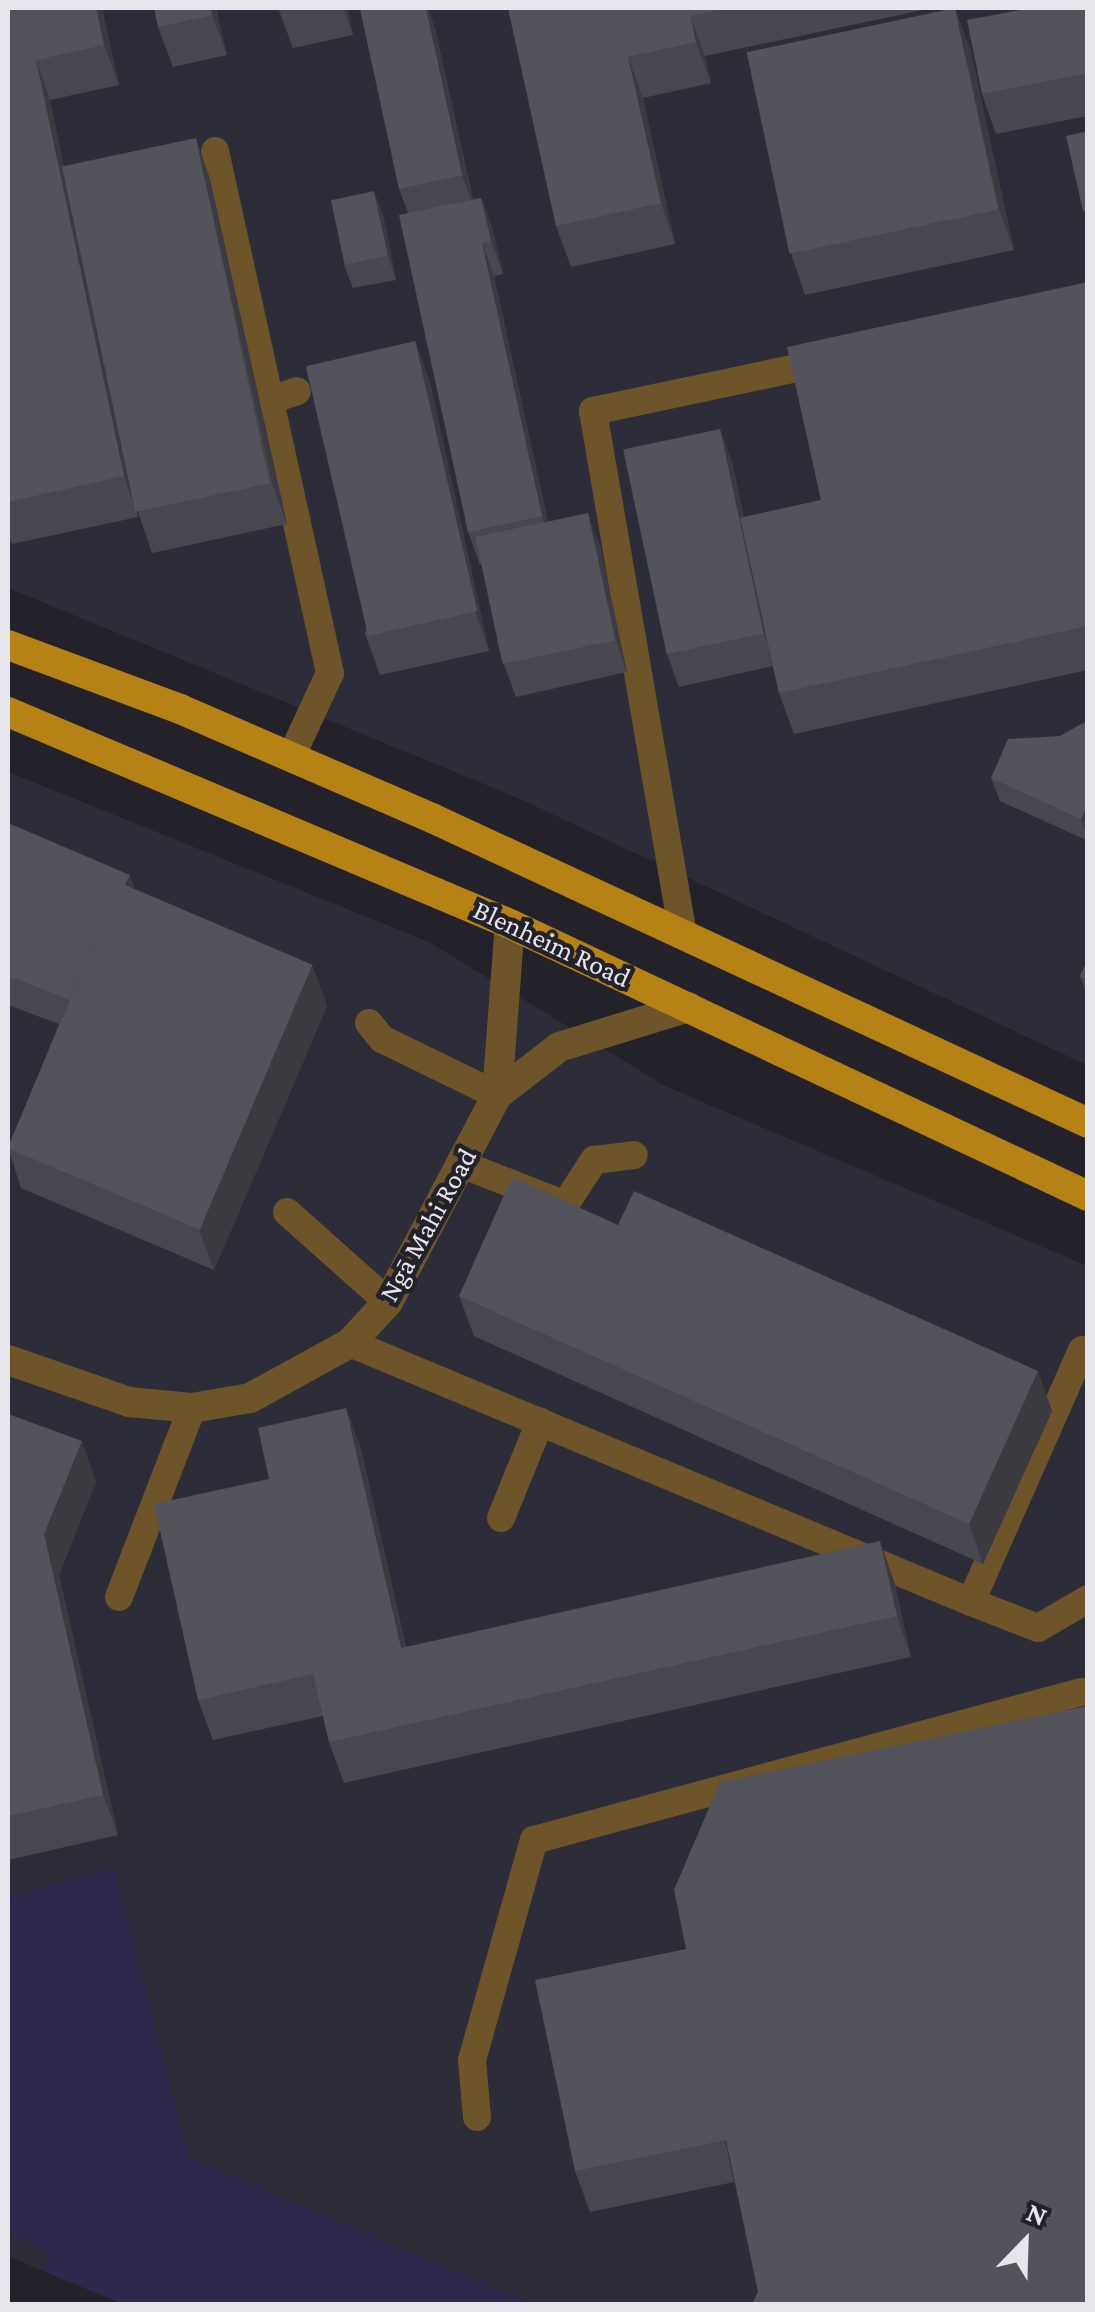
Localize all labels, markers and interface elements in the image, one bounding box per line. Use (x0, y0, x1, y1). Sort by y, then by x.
street label: Blenheim Road (468, 893, 636, 995)
street label: Ngā Mahi Road (372, 1142, 484, 1308)
north arrow (975, 2192, 1075, 2292)
text: N (1022, 2196, 1052, 2232)

